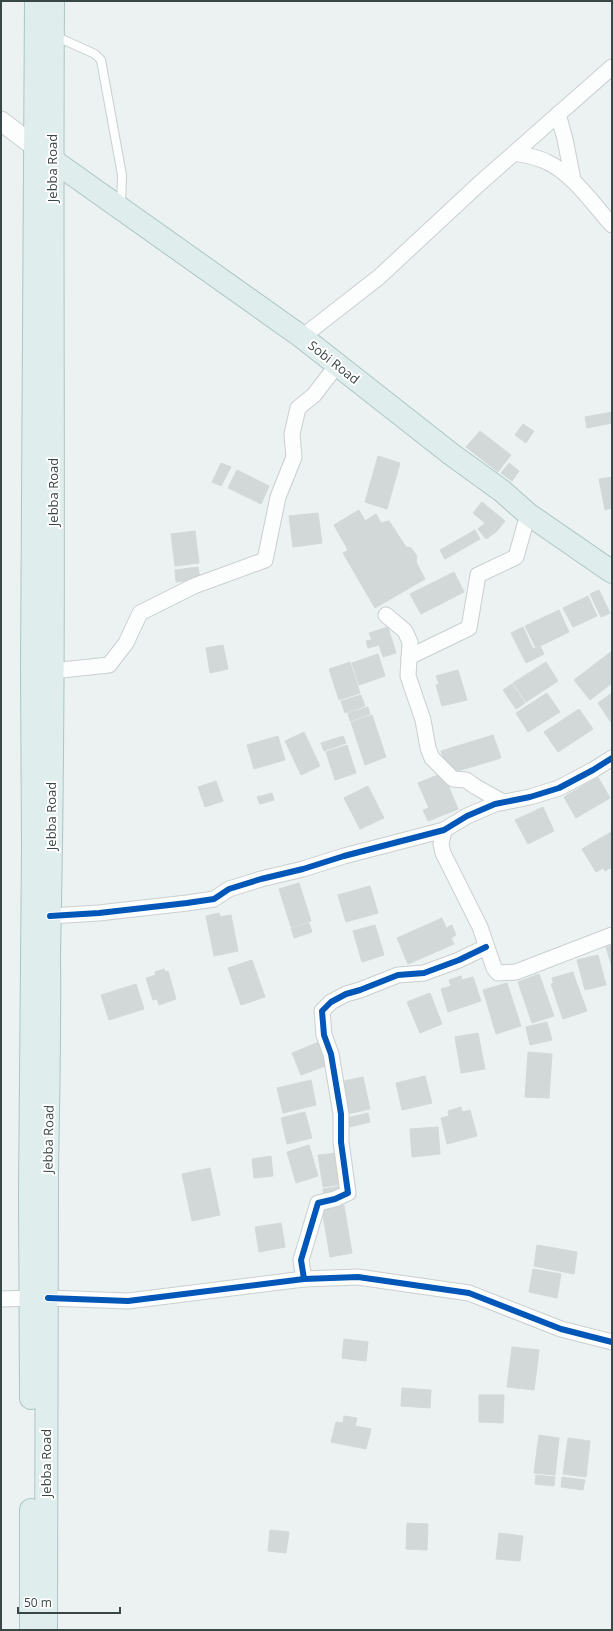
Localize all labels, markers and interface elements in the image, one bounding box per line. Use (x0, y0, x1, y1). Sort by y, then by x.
street label: Jebba Road (43, 134, 61, 204)
street label: Sobi Road (305, 336, 363, 388)
street label: Jebba Road (44, 458, 62, 528)
street label: Jebba Road (42, 782, 60, 852)
street label: Jebba Road (38, 1105, 58, 1175)
street label: Jebba Road (37, 1429, 55, 1499)
scale bar (18, 1589, 120, 1615)
text: 50 m (24, 1594, 52, 1611)

